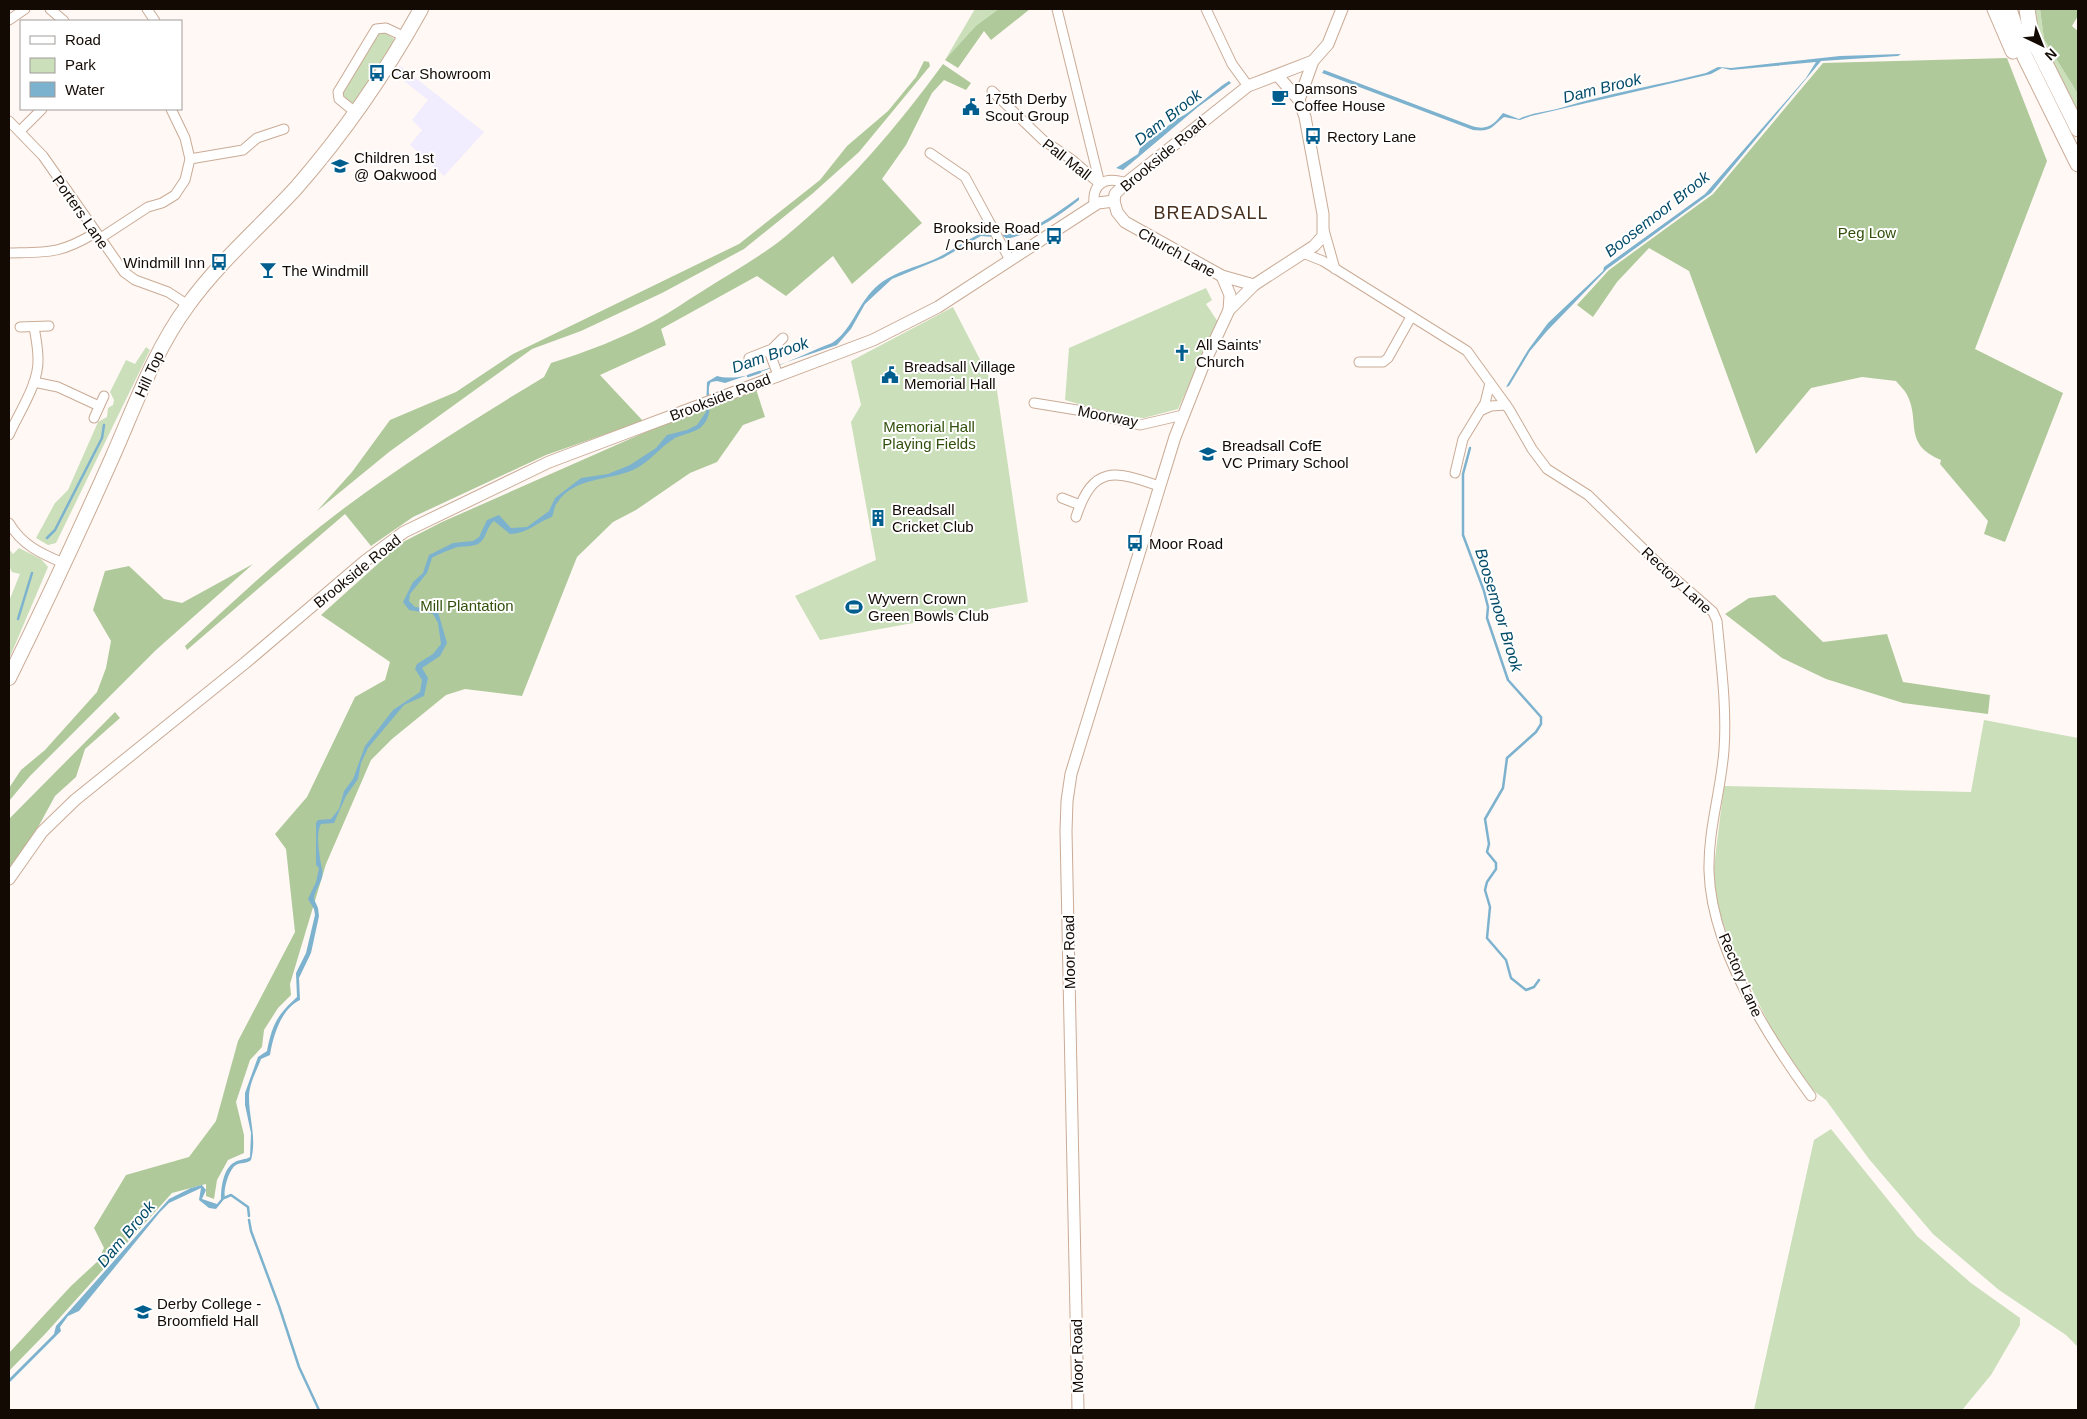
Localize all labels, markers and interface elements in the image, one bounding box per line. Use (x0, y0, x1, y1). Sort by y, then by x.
legend (20, 20, 182, 110)
north arrow (2017, 20, 2067, 70)
text: Road (65, 31, 101, 48)
text: N (2042, 45, 2060, 64)
text: Park (65, 56, 96, 73)
bus stop icon: Car Showroom (367, 63, 387, 83)
place label: Car Showroom (391, 65, 491, 82)
water label: Dam Brook (1561, 70, 1644, 106)
place label: Damsons Coffee House (1294, 80, 1385, 114)
text: Water (65, 81, 104, 98)
water label: Dam Brook (1131, 85, 1206, 148)
cafe icon: Damsons Coffee House (1270, 87, 1290, 107)
place label: 175th Derby Scout Group (985, 90, 1069, 124)
public building icon: 175th Derby Scout Group (961, 97, 981, 117)
street label: Brookside Road (1117, 113, 1209, 195)
bus stop icon: Rectory Lane (1303, 126, 1323, 146)
place label: Rectory Lane (1327, 128, 1416, 145)
street label: Pall Mall (1039, 135, 1095, 183)
place label: Children 1st @ Oakwood (354, 149, 437, 183)
school or university icon: Children 1st @ Oakwood (330, 156, 350, 176)
water label: Boosemoor Brook (1601, 167, 1713, 260)
street label: Porters Lane (49, 172, 113, 252)
district label: BREADSALL (1153, 203, 1269, 223)
place label: Brookside Road / Church Lane (933, 219, 1040, 253)
street label: Church Lane (1135, 224, 1219, 280)
park label: Peg Low (1838, 224, 1896, 241)
bus stop icon: Brookside Road / Church Lane (1044, 226, 1064, 246)
bus stop icon: Windmill Inn (209, 252, 229, 272)
place label: Windmill Inn (123, 254, 205, 271)
bar icon: The Windmill (258, 260, 278, 280)
place label: The Windmill (282, 262, 369, 279)
water label: Dam Brook (729, 334, 812, 376)
place label: All Saints' Church (1196, 336, 1262, 370)
church icon: All Saints' Church (1172, 343, 1192, 363)
street label: Hill Top (131, 348, 167, 400)
place label: Breadsall Village Memorial Hall (904, 358, 1015, 392)
public building icon: Breadsall Village Memorial Hall (880, 365, 900, 385)
street label: Brookside Road (667, 370, 773, 424)
street label: Moorway (1077, 402, 1140, 430)
park label: Memorial Hall Playing Fields (882, 418, 976, 452)
place label: Breadsall CofE VC Primary School (1222, 437, 1349, 471)
school or university icon: Breadsall CofE VC Primary School (1198, 444, 1218, 464)
place label: Breadsall Cricket Club (892, 501, 974, 535)
building icon: Breadsall Cricket Club (868, 508, 888, 528)
street label: Brookside Road (310, 531, 404, 611)
bus stop icon: Moor Road (1125, 533, 1145, 553)
place label: Moor Road (1149, 535, 1223, 552)
street label: Rectory Lane (1639, 543, 1715, 617)
water label: Boosemoor Brook (1472, 546, 1526, 675)
place label: Wyvern Crown Green Bowls Club (868, 590, 989, 624)
park label: Mill Plantation (420, 597, 514, 614)
sports icon: Wyvern Crown Green Bowls Club (844, 597, 864, 617)
street label: Moor Road (1060, 915, 1078, 989)
street label: Rectory Lane (1716, 931, 1766, 1019)
water label: Dam Brook (94, 1197, 159, 1270)
place label: Derby College - Broomfield Hall (157, 1295, 261, 1329)
school or university icon: Derby College - Broomfield Hall (133, 1302, 153, 1322)
street label: Moor Road (1068, 1319, 1086, 1393)

